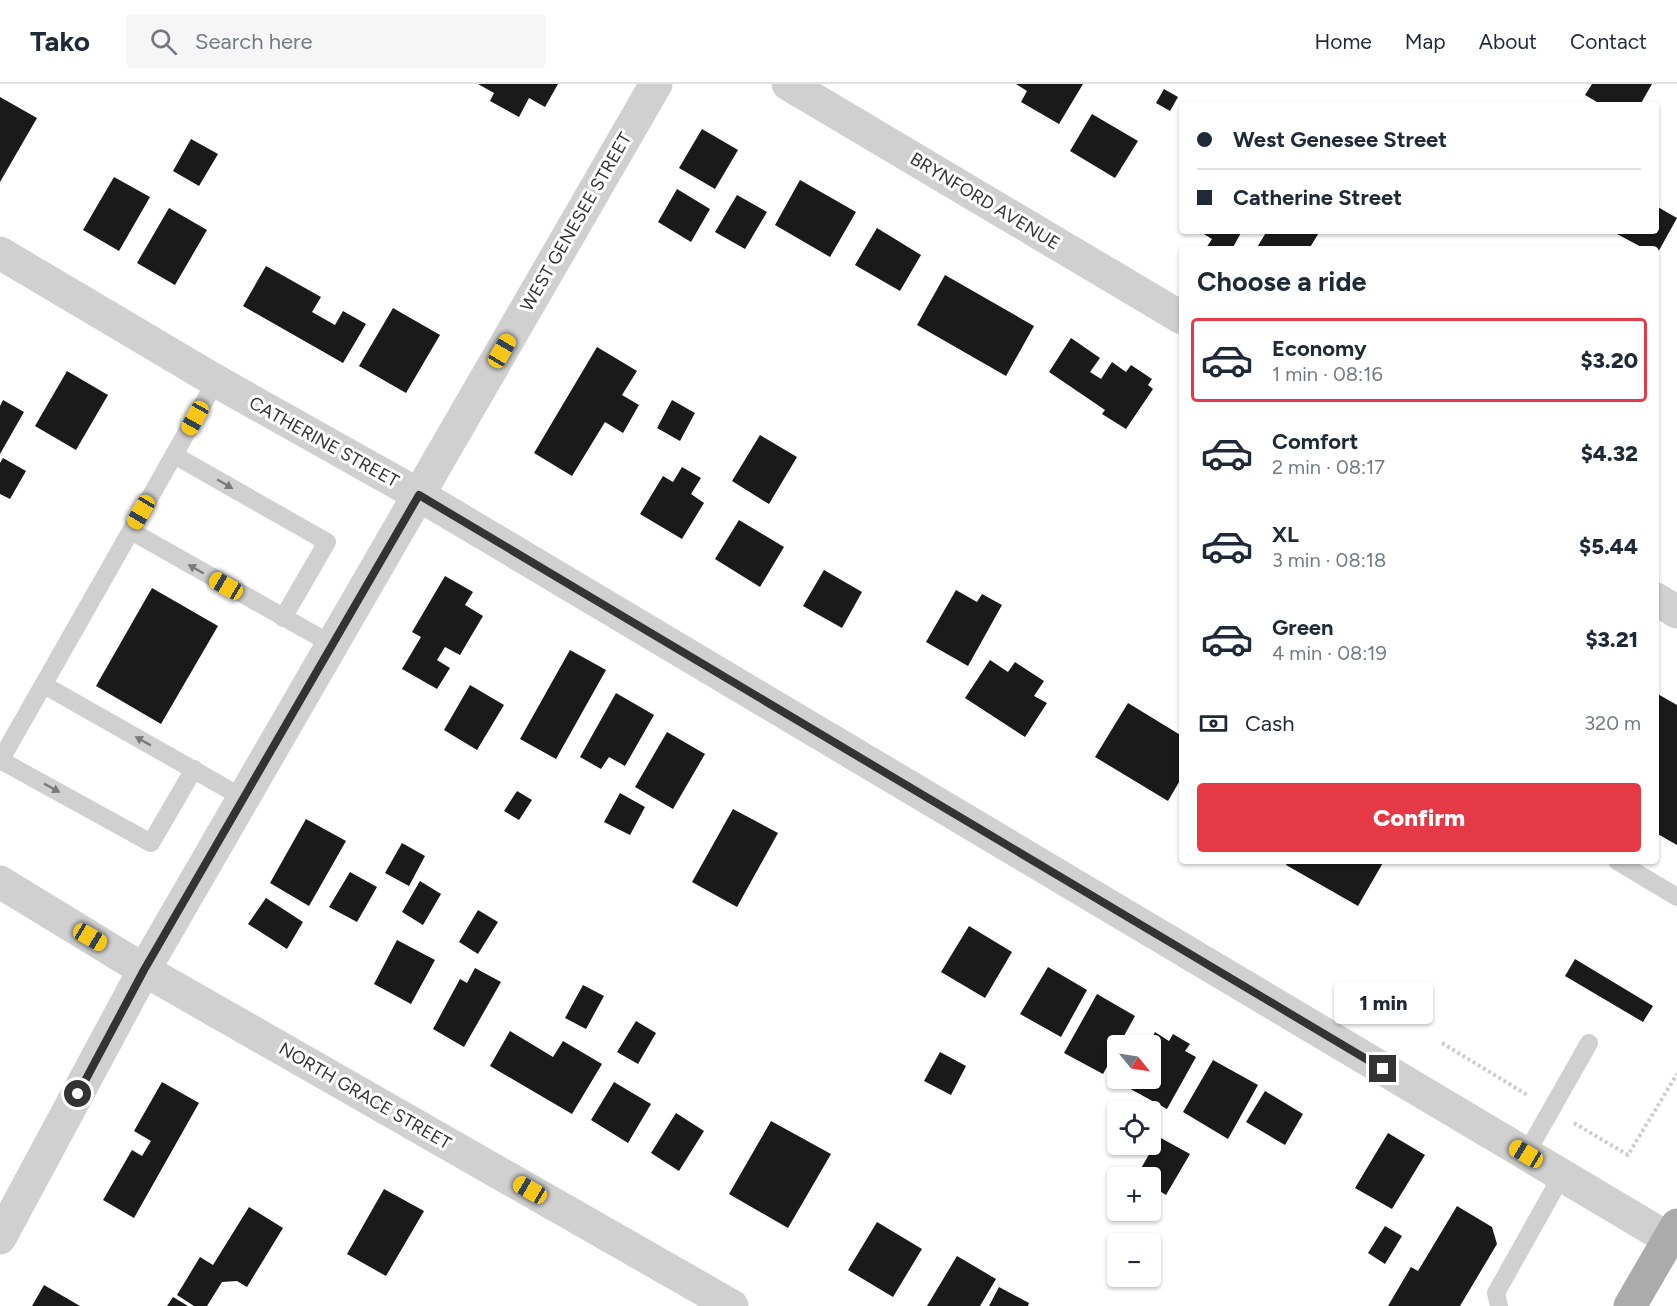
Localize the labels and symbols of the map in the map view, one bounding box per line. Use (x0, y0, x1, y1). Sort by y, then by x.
street label: WEST GENESEE STREET (516, 129, 636, 315)
street label: BRYNFORD AVENUE (906, 148, 1064, 254)
car (485, 331, 519, 371)
street label: CATHERINE STREET (245, 392, 403, 492)
car (178, 398, 212, 438)
one-way arrow (217, 479, 234, 489)
car (124, 492, 158, 532)
one-way arrow (188, 563, 204, 574)
car (206, 569, 246, 603)
one-way arrow (134, 736, 151, 746)
one-way arrow (43, 783, 60, 793)
car (70, 920, 110, 954)
callout: 1 min (1334, 982, 1432, 1024)
north arrow (1107, 1035, 1161, 1089)
street label: NORTH GRACE STREET (275, 1038, 455, 1154)
route end (1369, 1055, 1396, 1082)
route start (64, 1080, 91, 1107)
car (1506, 1137, 1546, 1171)
car (510, 1173, 550, 1207)

